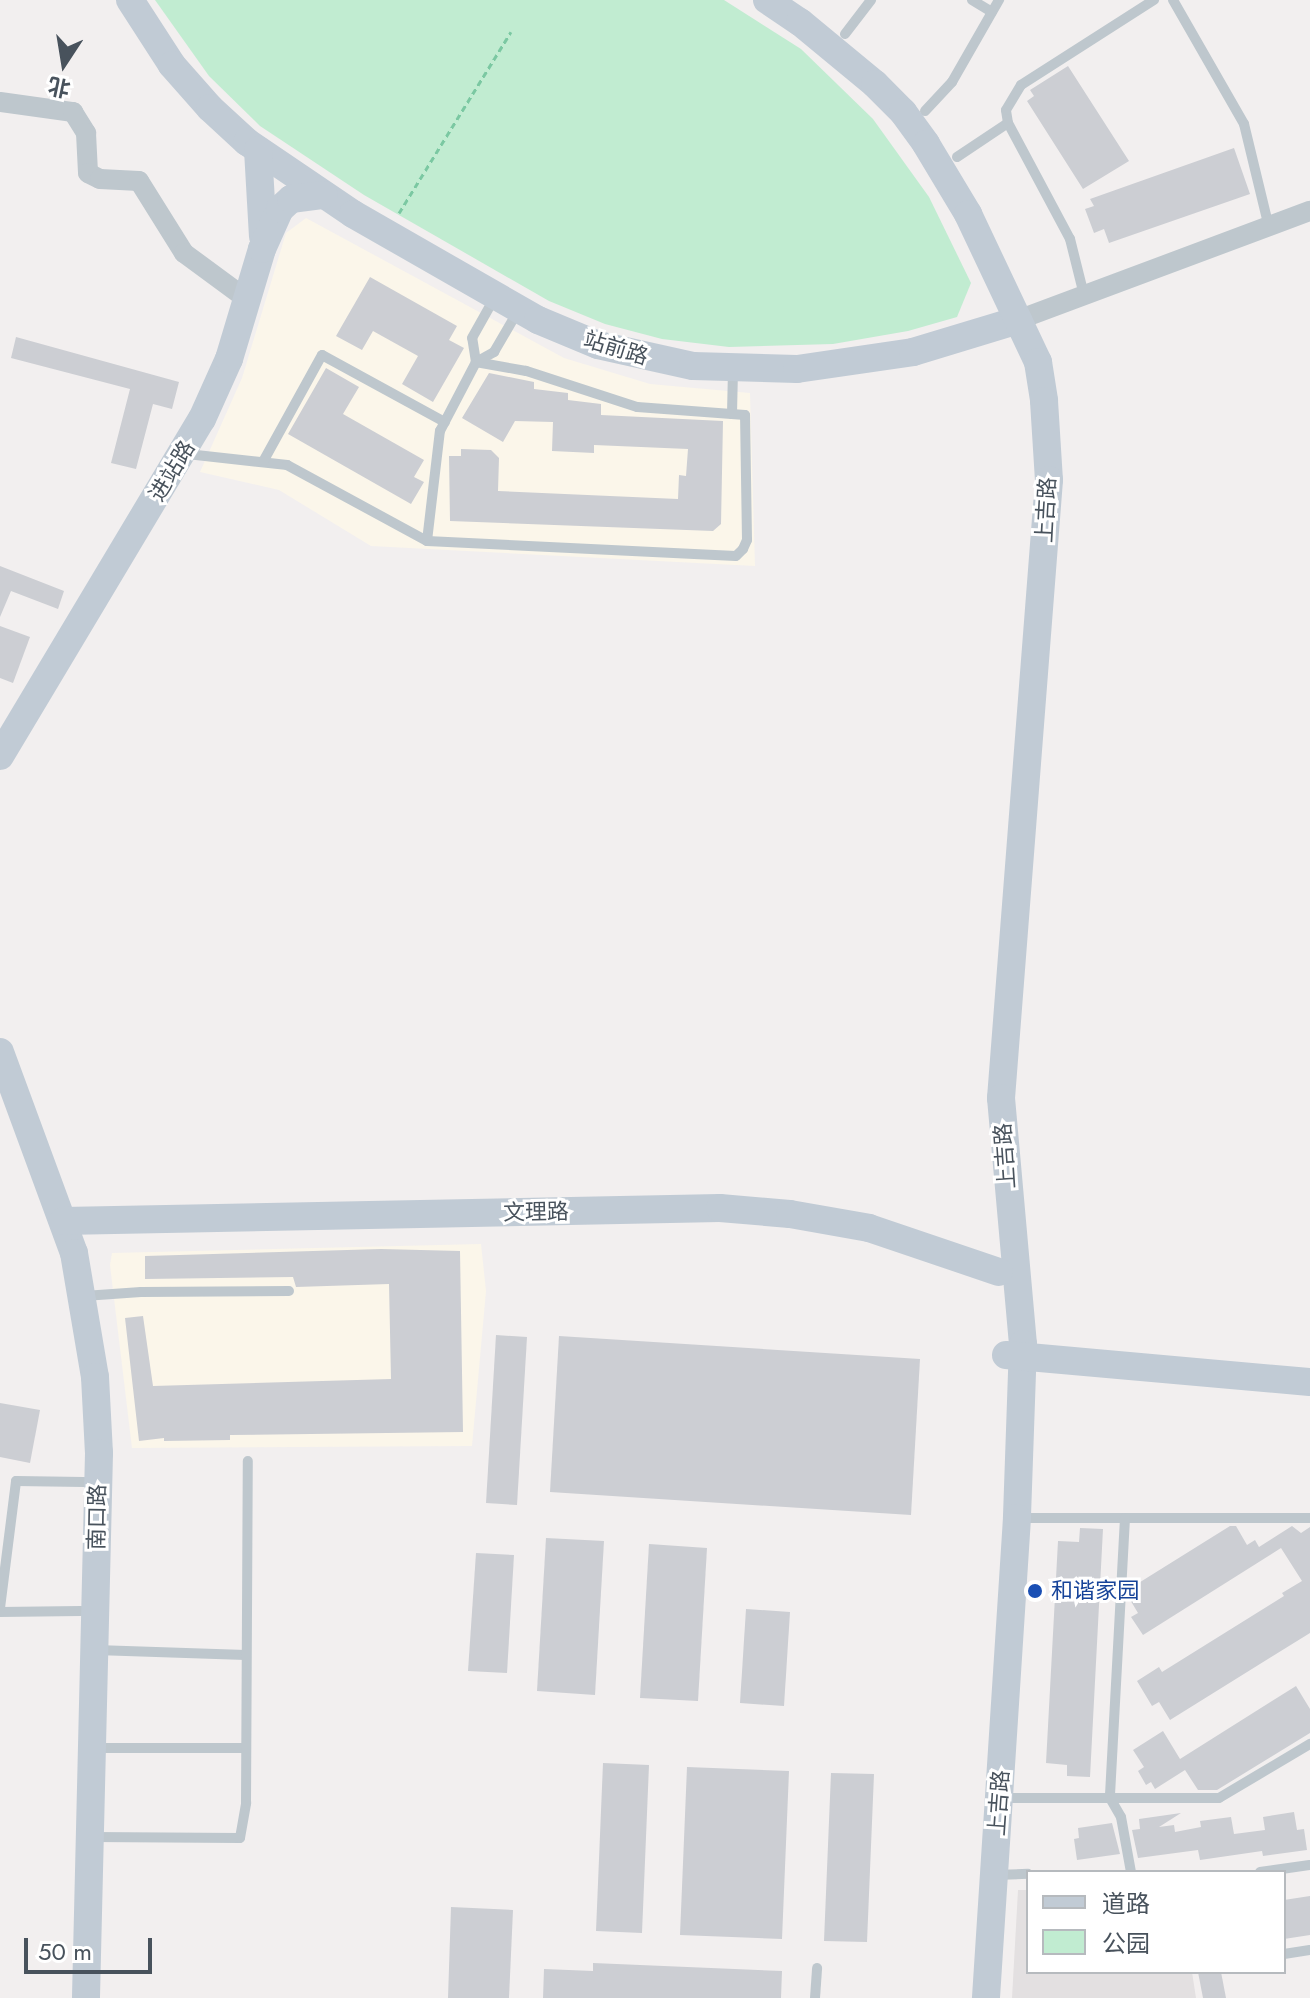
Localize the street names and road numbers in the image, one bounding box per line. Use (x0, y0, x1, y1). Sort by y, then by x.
street label: 站前路 (581, 326, 651, 370)
street label: 进站路 (144, 436, 200, 506)
street label: 上吉路 (1031, 476, 1061, 544)
street label: 上吉路 (990, 1122, 1020, 1190)
street label: 文理路 (503, 1198, 569, 1226)
street label: 南口路 (83, 1484, 111, 1550)
street label: 上吉路 (984, 1769, 1014, 1837)

